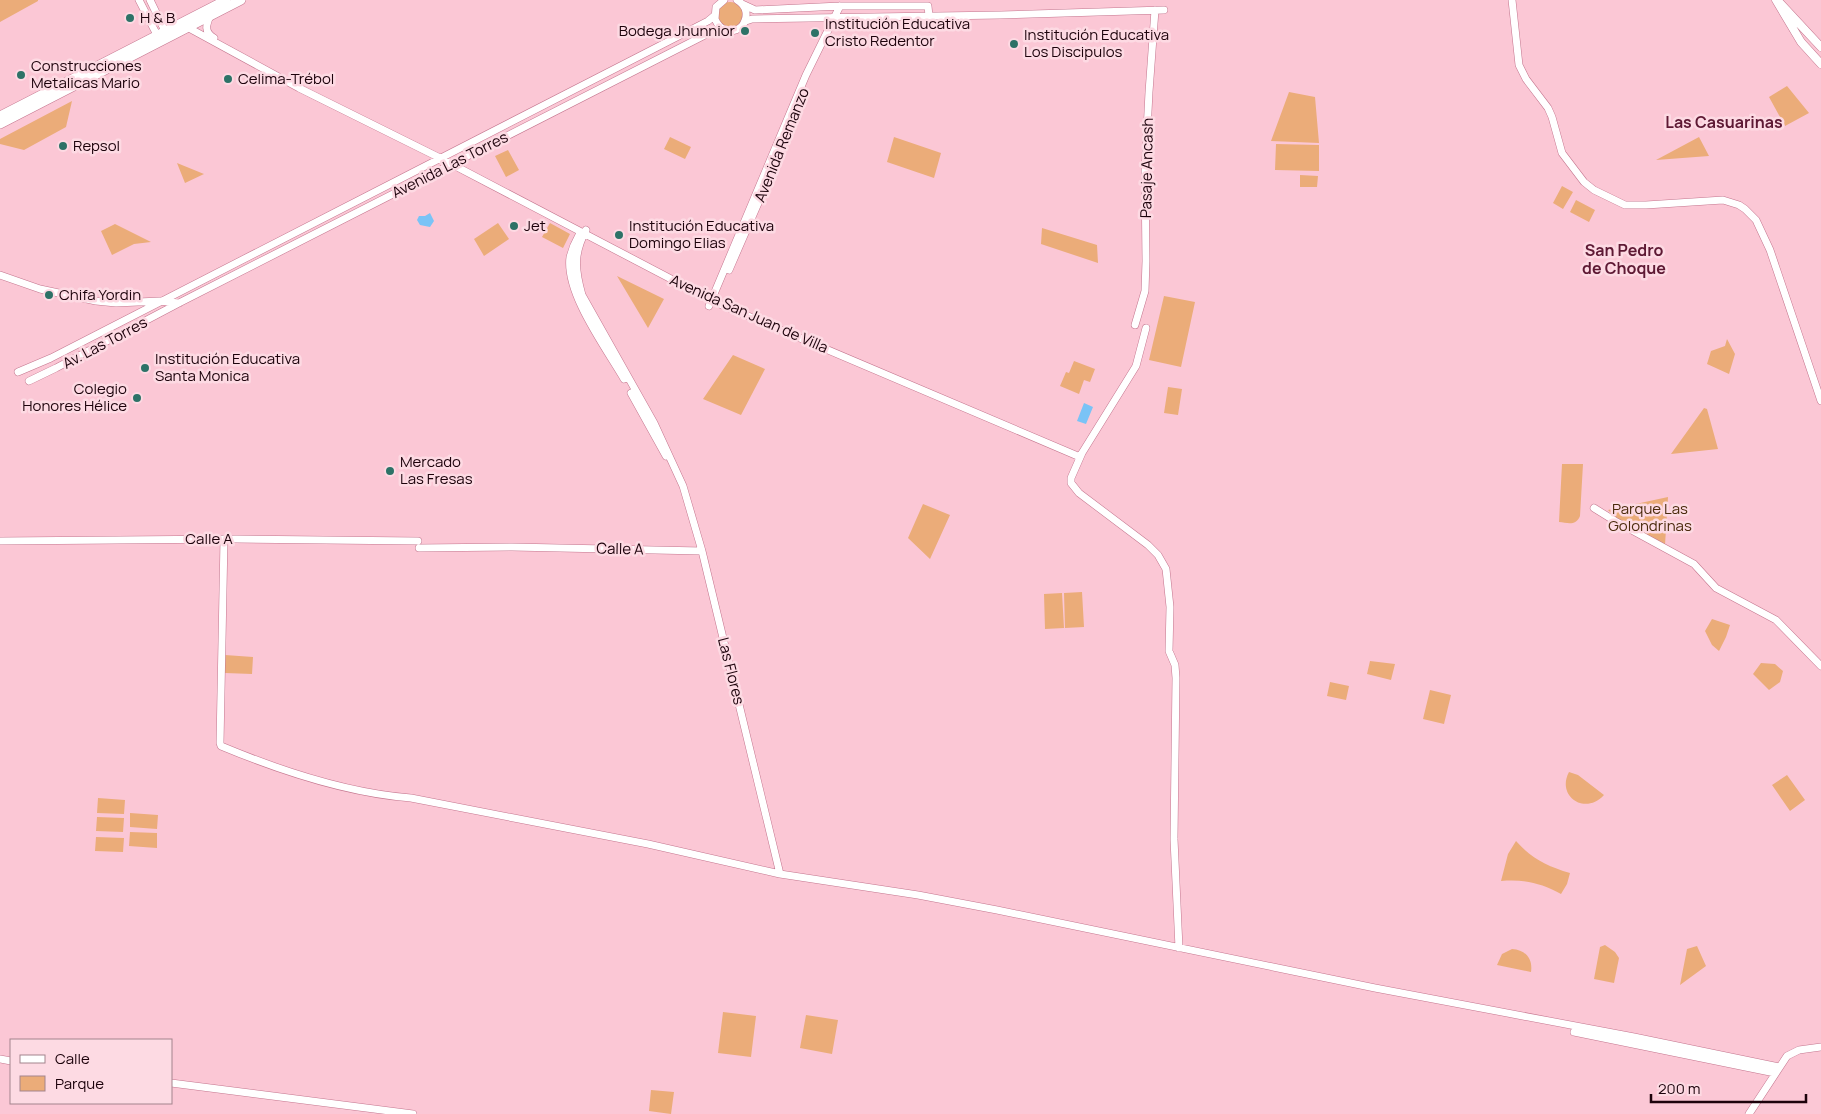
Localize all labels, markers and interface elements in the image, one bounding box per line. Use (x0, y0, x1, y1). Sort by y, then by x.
place label: H & B (140, 7, 175, 28)
marker: H & B (124, 12, 136, 24)
place label: Institución Educativa Cristo Redentor (825, 13, 970, 51)
place label: Bodega Jhunnior (619, 20, 736, 41)
place label: Institución Educativa Los Discipulos (1024, 24, 1169, 62)
marker: Bodega Jhunnior (739, 25, 751, 37)
marker: Institución Educativa Cristo Redentor (809, 27, 821, 39)
marker: Institución Educativa Los Discipulos (1008, 38, 1020, 50)
place label: Construcciones Metalicas Mario (31, 55, 142, 93)
place label: Celima-Trébol (238, 68, 334, 89)
marker: Construcciones Metalicas Mario (15, 69, 27, 81)
marker: Celima-Trébol (222, 73, 234, 85)
street label: Avenida Remanzo (749, 84, 814, 205)
district label: Las Casuarinas (1665, 111, 1783, 133)
street label: Pasaje Ancash (1135, 117, 1158, 218)
street label: Avenida Las Torres (388, 126, 512, 203)
place label: Repsol (73, 135, 120, 156)
marker: Repsol (57, 140, 69, 152)
place label: Jet (524, 215, 546, 236)
place label: Institución Educativa Domingo Elias (629, 215, 774, 253)
marker: Jet (508, 220, 520, 232)
marker: Institución Educativa Domingo Elias (613, 229, 625, 241)
district label: San Pedro de Choque (1582, 239, 1666, 279)
street label: Avenida San Juan de Villa (667, 269, 832, 358)
place label: Chifa Yordin (59, 284, 141, 305)
marker: Chifa Yordin (43, 289, 55, 301)
street label: Av. Las Torres (59, 311, 151, 374)
place label: Institución Educativa Santa Monica (155, 348, 300, 386)
marker: Institución Educativa Santa Monica (139, 362, 151, 374)
place label: Colegio Honores Hélice (22, 378, 127, 416)
marker: Colegio Honores Hélice (131, 392, 143, 404)
place label: Mercado Las Fresas (400, 451, 473, 489)
marker: Mercado Las Fresas (384, 465, 396, 477)
park label: Parque Las Golondrinas (1608, 498, 1692, 536)
street label: Calle A (185, 528, 233, 549)
street label: Calle A (596, 538, 644, 559)
street label: Las Flores (713, 635, 750, 707)
legend (10, 1039, 172, 1104)
text: Calle (55, 1048, 90, 1069)
scale bar (1651, 1072, 1806, 1104)
text: Parque (55, 1073, 104, 1094)
text: 200 m (1658, 1078, 1701, 1099)

